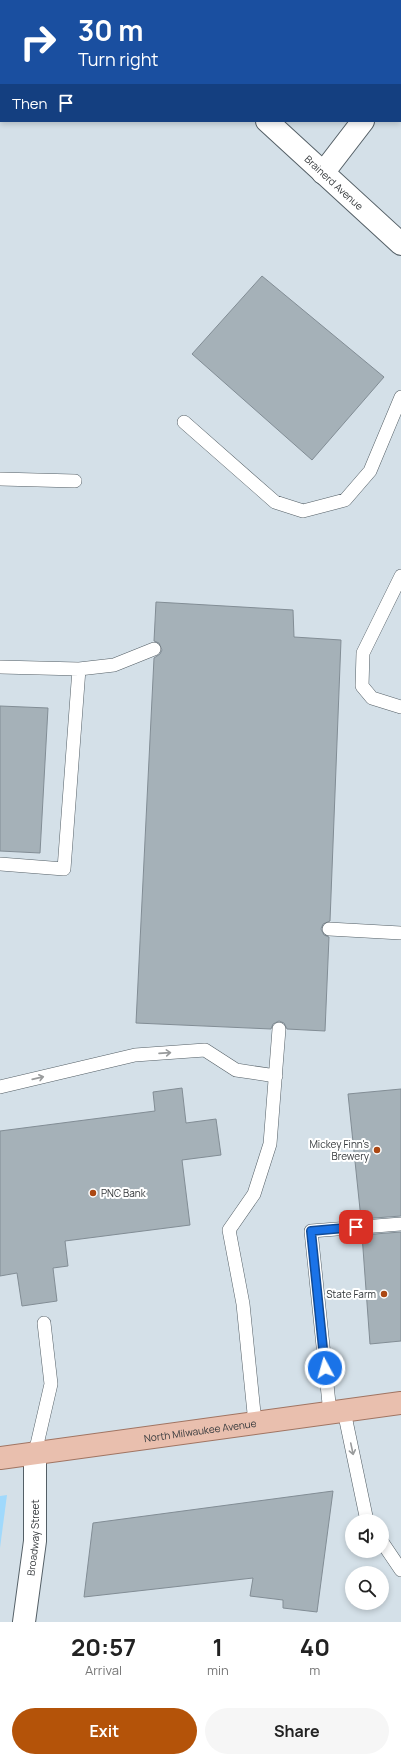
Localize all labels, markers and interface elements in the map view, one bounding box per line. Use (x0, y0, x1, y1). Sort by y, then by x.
text: 30 m (78, 11, 143, 49)
icon: right (12, 16, 64, 68)
text: Turn right (78, 47, 159, 71)
icon: arrive (55, 92, 77, 114)
text: Then (12, 93, 47, 114)
street label: Brainerd Avenue (302, 152, 367, 213)
one-way arrow (158, 1049, 171, 1056)
one-way arrow (31, 1074, 44, 1082)
place label: Mickey Finn's Brewery (309, 1137, 370, 1163)
marker: Mickey Finn's Brewery (372, 1145, 382, 1155)
place label: PNC Bank (101, 1186, 147, 1200)
marker: PNC Bank (88, 1188, 98, 1198)
pin (339, 1210, 373, 1244)
icon: arrive (345, 1216, 367, 1238)
place label: State Farm (326, 1287, 376, 1301)
marker: State Farm (379, 1289, 389, 1299)
position arrow (304, 1347, 346, 1389)
street label: North Milwaukee Avenue (143, 1416, 257, 1445)
one-way arrow (348, 1442, 356, 1455)
street label: Broadway Street (23, 1500, 42, 1577)
map controls (345, 1514, 389, 1610)
button: sound (345, 1514, 389, 1558)
button: search (345, 1566, 389, 1610)
text: 20:57 (71, 1630, 136, 1663)
text: 1 (213, 1630, 223, 1663)
text: 40 (300, 1630, 330, 1663)
text: Arrival (85, 1661, 122, 1679)
text: min (207, 1661, 229, 1679)
text: m (309, 1661, 320, 1679)
button: Exit (12, 1708, 197, 1754)
button: Share (205, 1708, 389, 1754)

